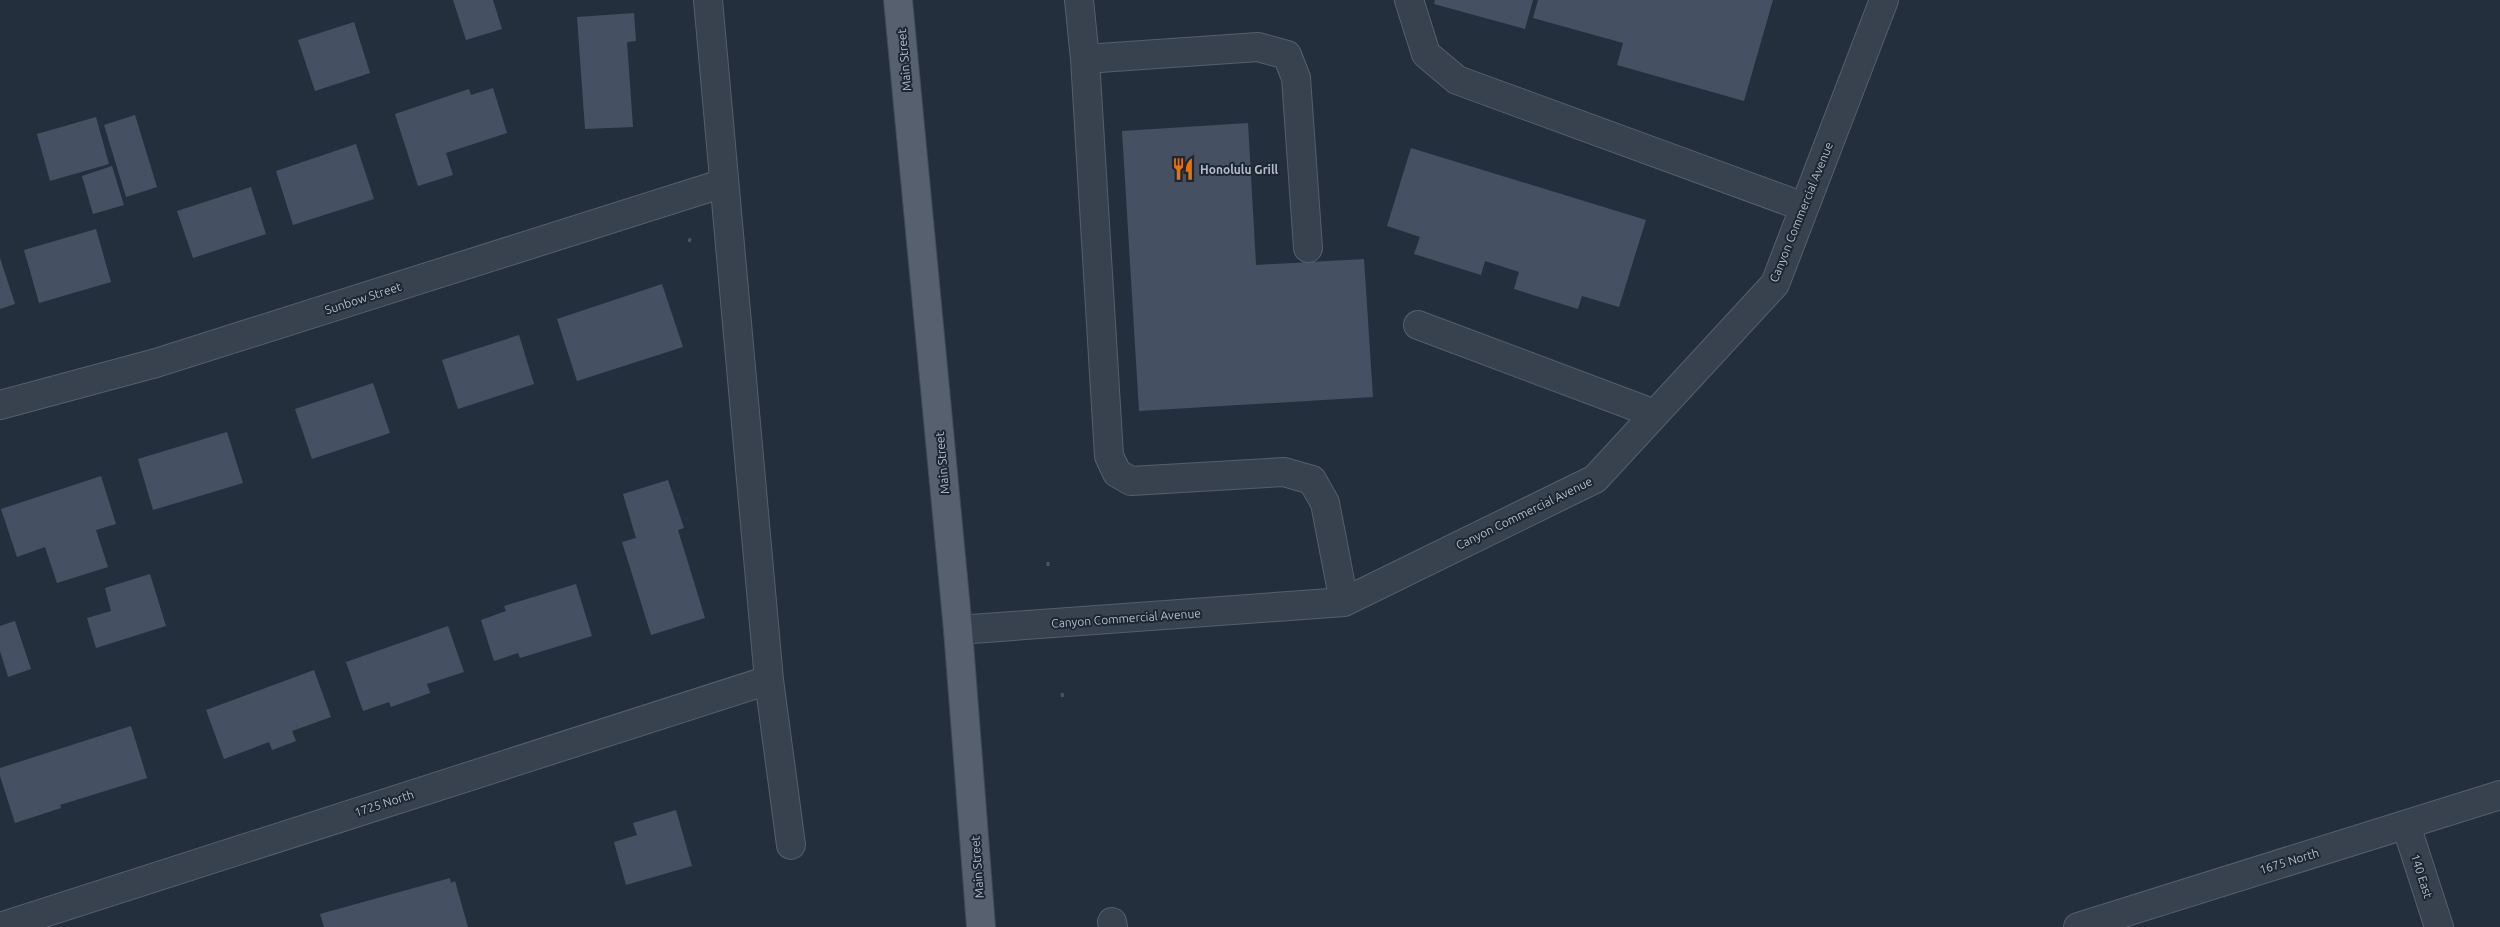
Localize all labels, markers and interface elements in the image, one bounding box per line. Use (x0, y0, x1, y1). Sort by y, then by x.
street label: Main Street (895, 28, 913, 92)
street label: Canyon Commercial Avenue (1767, 140, 1835, 284)
restaurant icon: Honolulu Grill (1170, 156, 1196, 182)
place label: Honolulu Grill (1200, 163, 1279, 176)
street label: Sunbow Street (323, 279, 403, 316)
street label: Main Street (933, 431, 951, 495)
street label: Canyon Commercial Avenue (1454, 474, 1594, 552)
street label: Canyon Commercial Avenue (1051, 606, 1201, 630)
street label: 1725 North (353, 787, 415, 819)
street label: Main Street (968, 835, 986, 899)
street label: 1675 North (2258, 846, 2320, 876)
street label: 140 East (2409, 852, 2435, 900)

